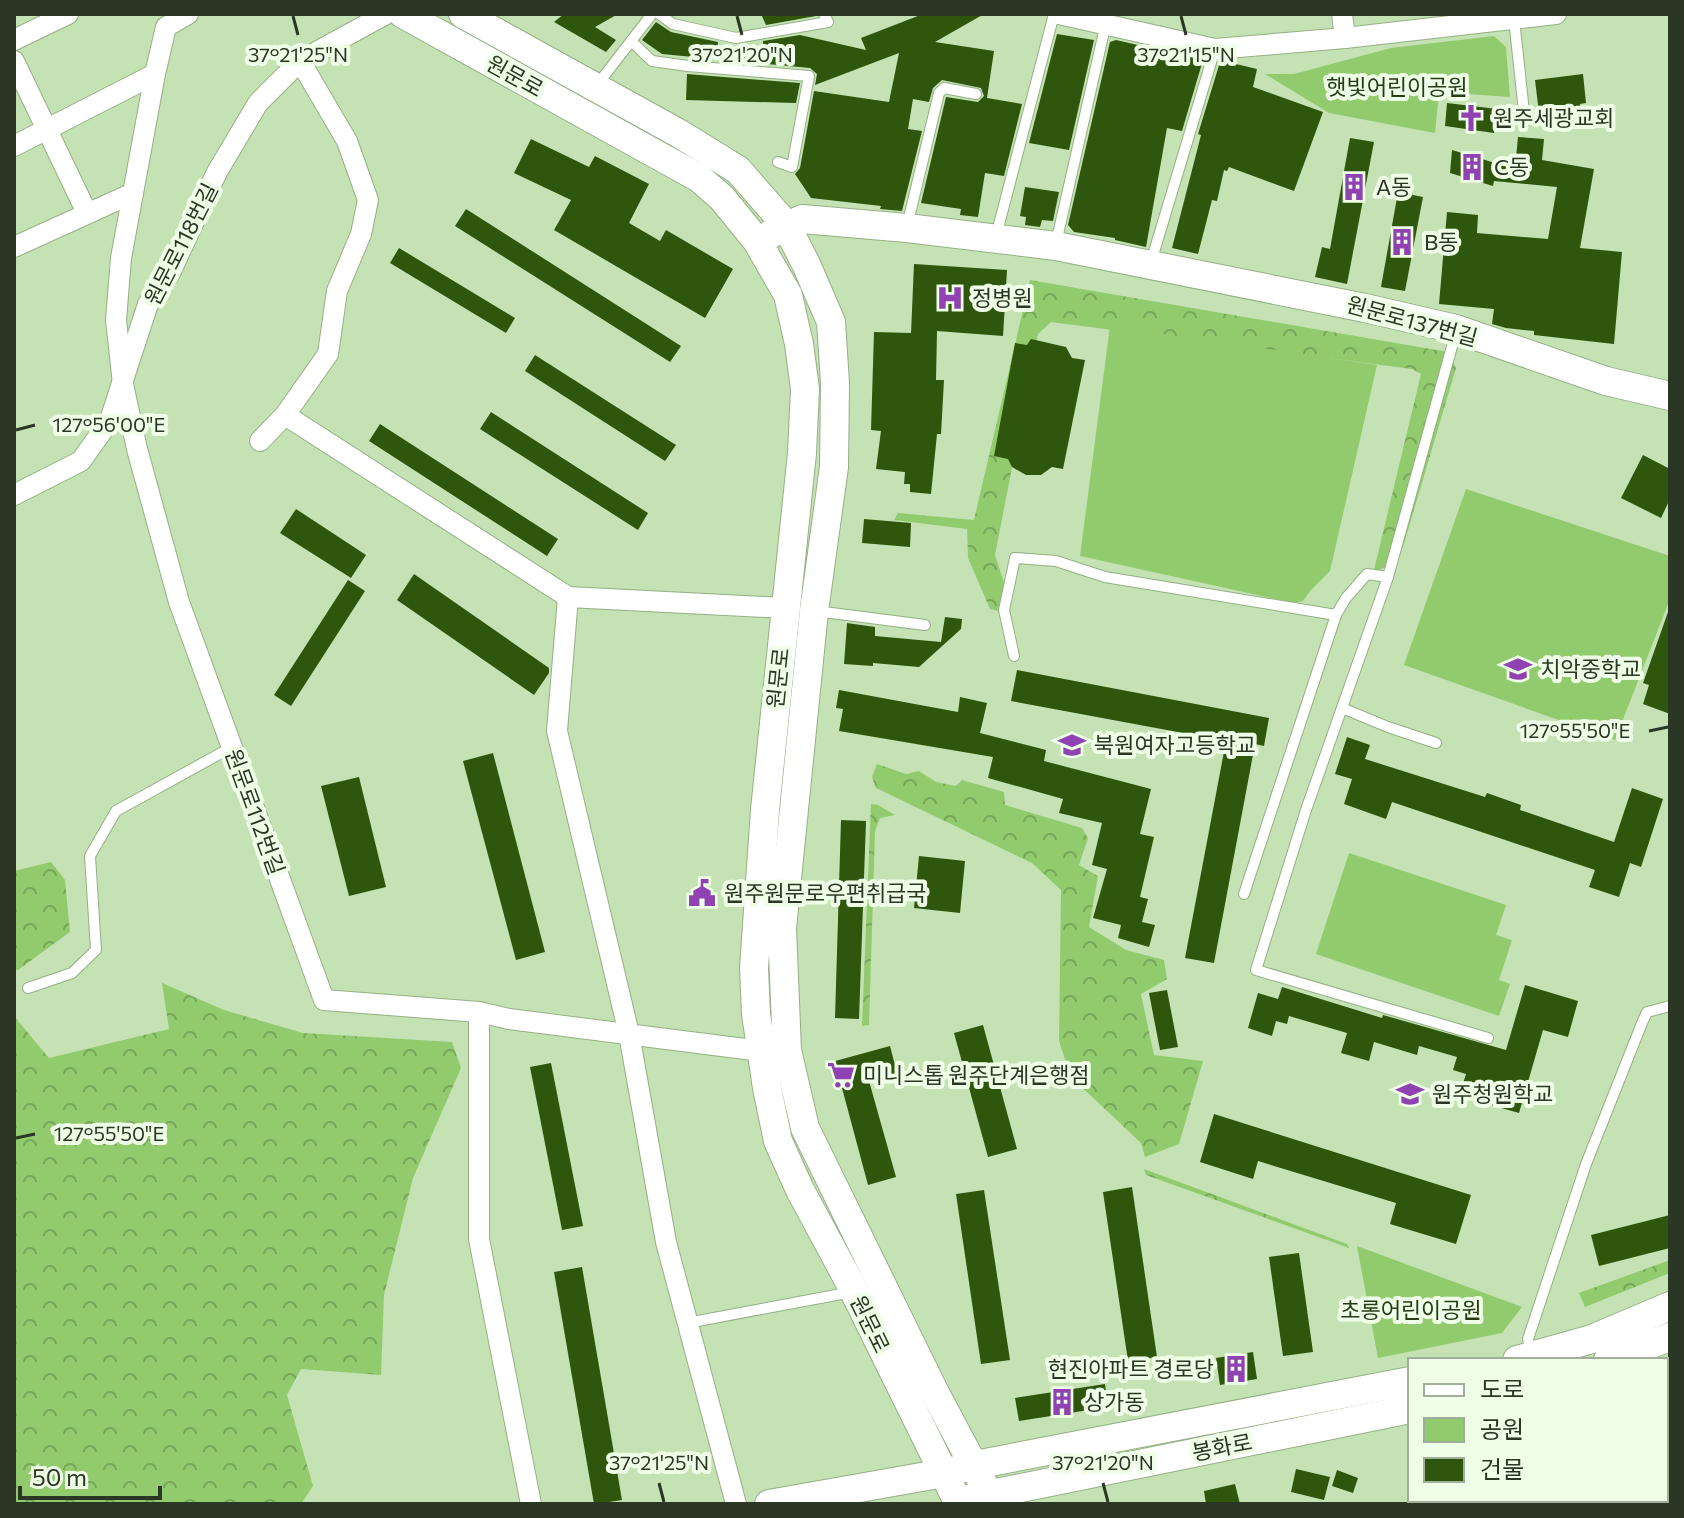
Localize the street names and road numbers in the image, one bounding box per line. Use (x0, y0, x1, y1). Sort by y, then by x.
street label: 원문로 (482, 49, 548, 102)
street label: 원문로118번길 (138, 178, 223, 309)
street label: 원문로137번길 (1344, 290, 1481, 351)
street label: 원문로 (761, 646, 794, 710)
street label: 원문로112번길 (220, 745, 291, 879)
street label: 원문로 (845, 1291, 896, 1357)
street label: 봉화로 (1190, 1427, 1254, 1466)

